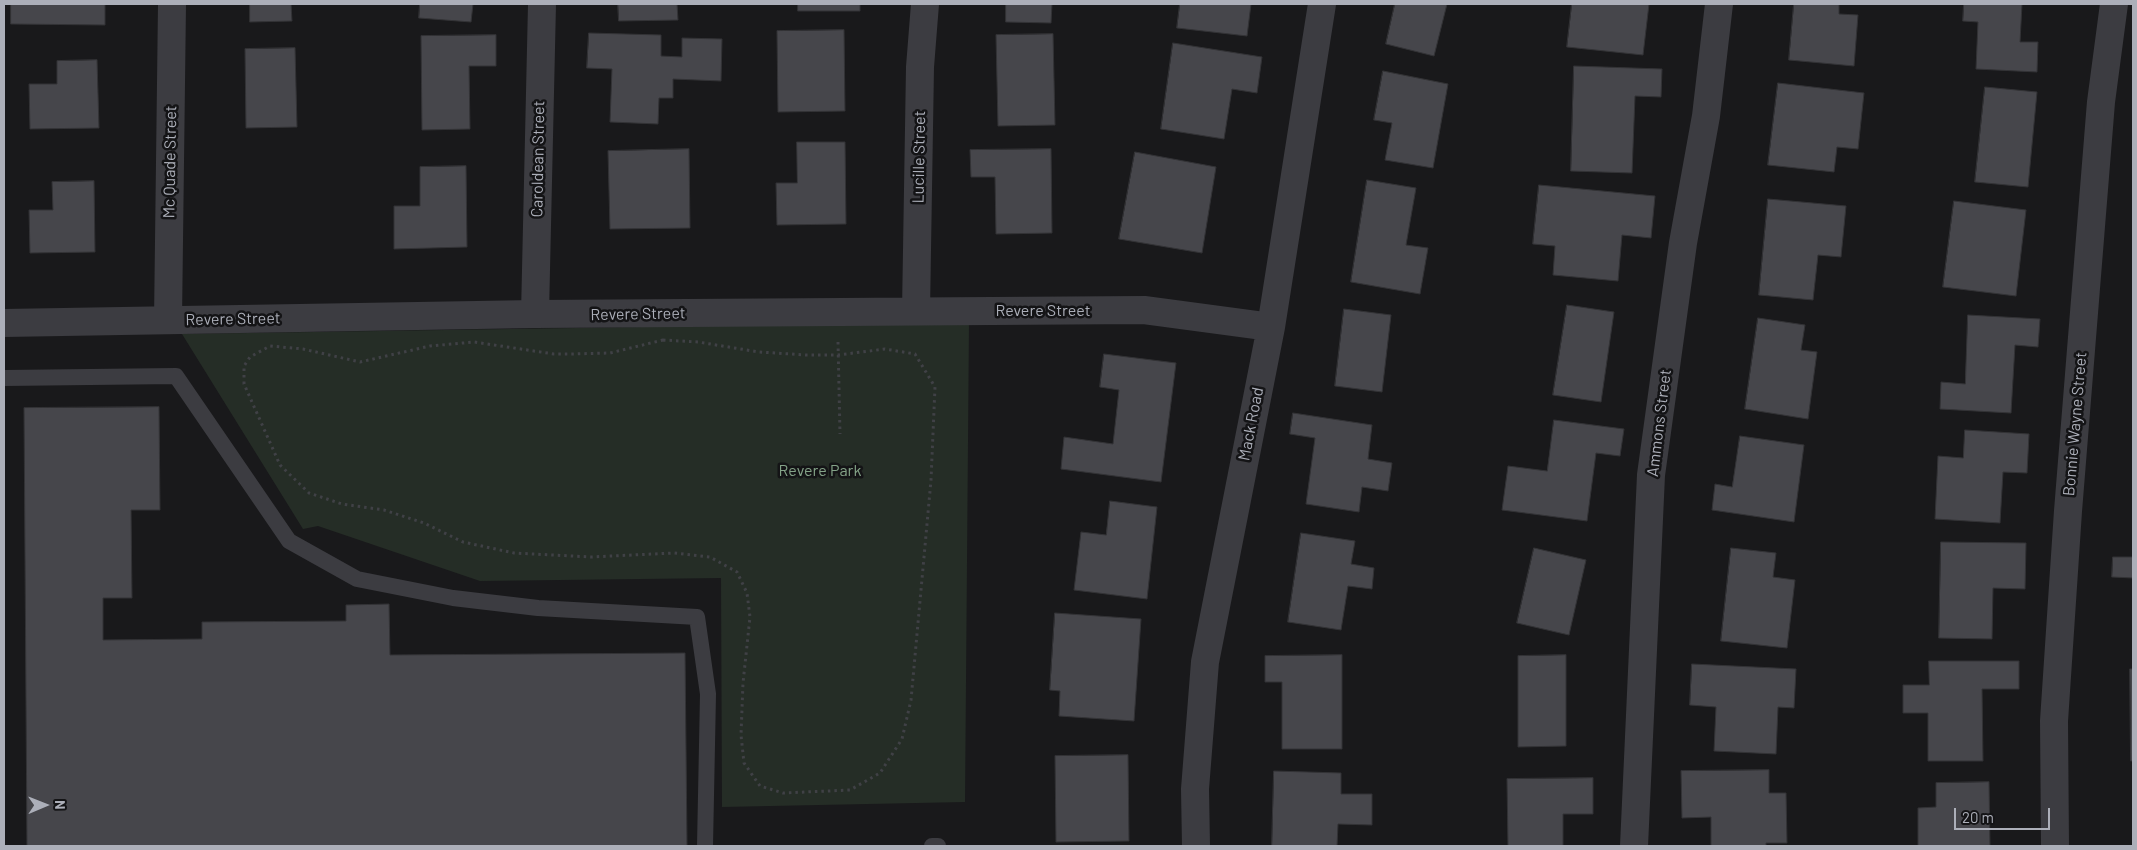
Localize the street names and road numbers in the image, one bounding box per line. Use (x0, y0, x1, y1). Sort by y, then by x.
street label: Caroldean Street (527, 100, 549, 218)
street label: Mc Quade Street (159, 105, 181, 219)
street label: Lucille Street (909, 110, 929, 204)
street label: Revere Street (995, 301, 1091, 321)
street label: Revere Street (590, 304, 686, 324)
street label: Revere Street (185, 309, 281, 329)
street label: Bonnie Wayne Street (2059, 351, 2091, 497)
street label: Ammons Street (1643, 368, 1675, 478)
street label: Mack Road (1234, 386, 1268, 462)

